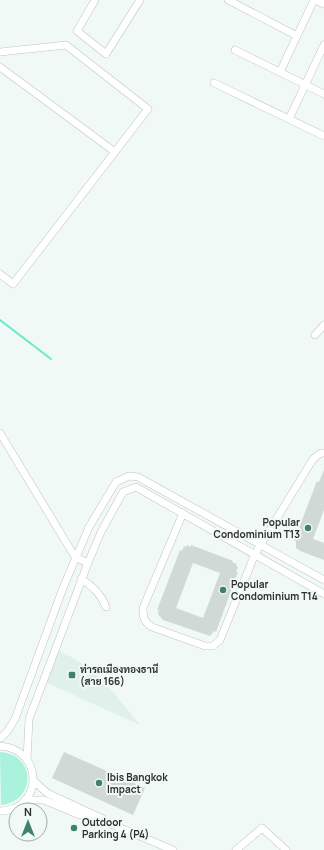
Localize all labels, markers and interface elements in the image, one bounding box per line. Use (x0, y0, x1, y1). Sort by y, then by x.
place label: Popular Condominium T13 (214, 515, 300, 541)
marker: Popular Condominium T13 (303, 523, 313, 533)
place label: Popular Condominium T14 (231, 577, 318, 603)
marker: Popular Condominium T14 (218, 585, 228, 595)
place label: ท่ารถเมืองทองธานี (สาย 166) (80, 662, 159, 688)
marker: ท่ารถเมืองทองธานี (สาย 166) (67, 670, 77, 680)
place label: Ibis Bangkok Impact (107, 770, 168, 796)
marker: Ibis Bangkok Impact (94, 778, 104, 788)
north arrow (8, 802, 48, 842)
text: N (24, 804, 32, 819)
place label: Outdoor Parking 4 (P4) (82, 815, 149, 841)
marker: Outdoor Parking 4 (P4) (69, 823, 79, 833)

